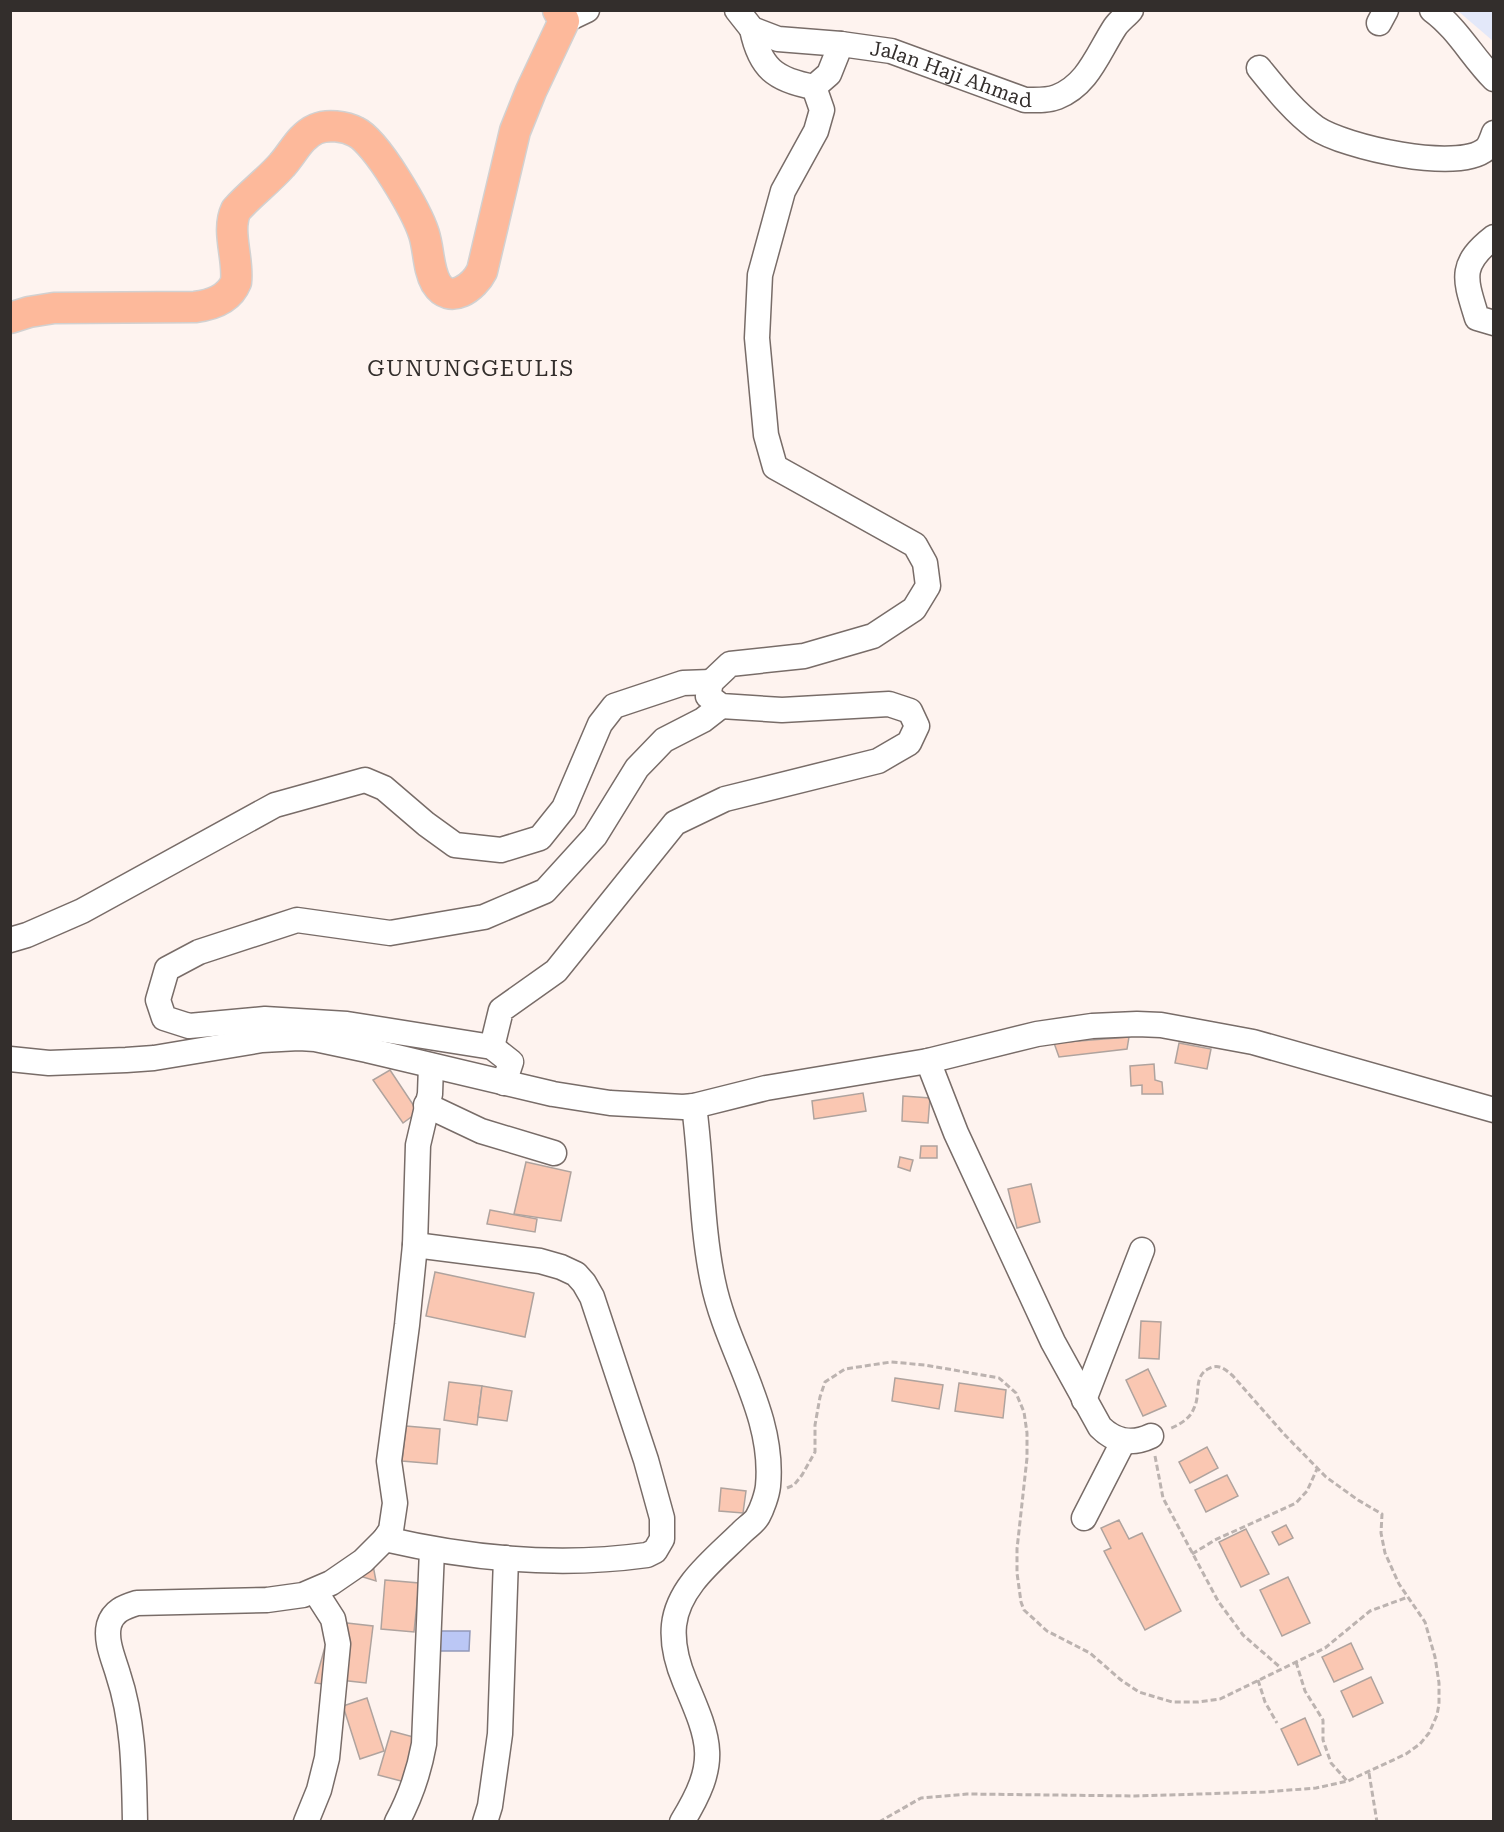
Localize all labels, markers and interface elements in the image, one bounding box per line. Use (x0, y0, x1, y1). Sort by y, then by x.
street label: Jalan Haji Ahmad (869, 36, 1032, 112)
district label: GUNUNGGEULIS (367, 356, 575, 381)

